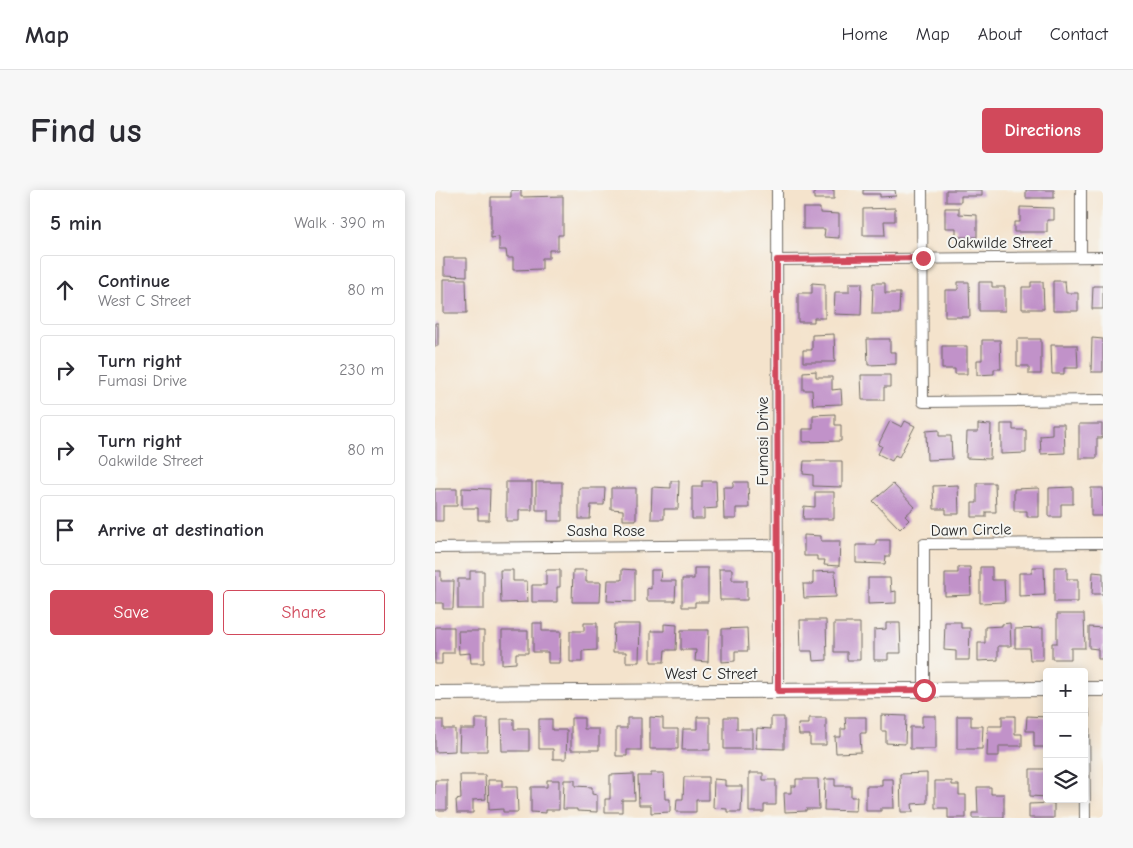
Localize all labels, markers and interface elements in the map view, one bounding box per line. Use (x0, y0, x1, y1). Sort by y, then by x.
text: Map (25, 21, 69, 49)
text: Home (841, 24, 888, 45)
text: Map (916, 24, 950, 45)
text: About (978, 24, 1022, 45)
text: Contact (1050, 24, 1108, 45)
button: Directions (982, 108, 1103, 153)
text: Find us (30, 110, 142, 151)
text: 5 min (50, 211, 102, 235)
text: Walk · 390 m (294, 214, 385, 232)
street label: Oakwilde Street (948, 234, 1053, 252)
route end (912, 247, 935, 270)
text: Continue (98, 270, 170, 292)
icon: ahead (51, 276, 79, 304)
text: 80 m (347, 281, 384, 299)
text: West C Street (98, 292, 191, 310)
text: Turn right (98, 350, 182, 372)
icon: right (51, 356, 79, 384)
text: 230 m (339, 361, 384, 379)
text: Fumasi Drive (98, 372, 187, 390)
street label: Fumasi Drive (754, 397, 772, 485)
text: Turn right (98, 430, 182, 452)
icon: right (51, 436, 79, 464)
text: 80 m (347, 441, 384, 459)
text: Oakwilde Street (98, 452, 203, 470)
icon: arrive (51, 516, 79, 544)
text: Arrive at destination (98, 519, 264, 541)
street label: Dawn Circle (931, 520, 1011, 540)
street label: Sasha Rose (567, 522, 645, 540)
button: Save (50, 590, 213, 635)
button: Share (223, 590, 385, 635)
street label: West C Street (665, 665, 758, 683)
map controls (1043, 668, 1088, 803)
button: + (1043, 668, 1088, 713)
route start (913, 679, 936, 702)
button: − (1043, 713, 1088, 758)
button: layers (1043, 758, 1088, 803)

